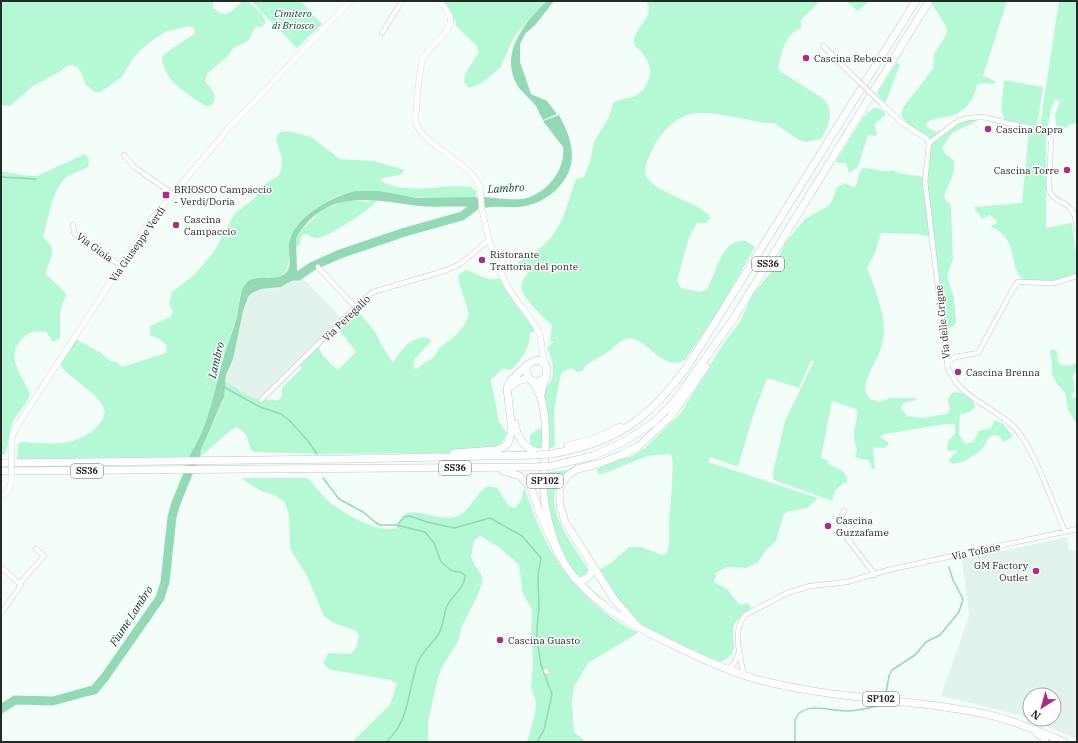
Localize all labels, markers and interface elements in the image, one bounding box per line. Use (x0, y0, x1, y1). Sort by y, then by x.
park label: Cimitero di Briosco (272, 7, 314, 32)
place label: Cascina Rebecca (814, 52, 893, 65)
marker: Cascina Rebecca (801, 53, 811, 63)
place label: Cascina Capra (996, 123, 1064, 136)
marker: Cascina Capra (983, 124, 993, 134)
place label: Cascina Torre (994, 164, 1059, 177)
marker: Cascina Torre (1062, 165, 1072, 175)
water label: Lambro (486, 180, 525, 196)
place label: BRIOSCO Campaccio - Verdi/Doria (174, 183, 272, 208)
marker: BRIOSCO Campaccio - Verdi/Doria (161, 190, 171, 200)
street label: Via Giuseppe Verdi (106, 204, 168, 285)
place label: Cascina Campaccio (184, 213, 236, 238)
marker: Cascina Campaccio (171, 220, 181, 230)
street label: Via Gioia (74, 230, 116, 265)
place label: Ristorante Trattoria del ponte (490, 248, 578, 273)
marker: Ristorante Trattoria del ponte (477, 255, 487, 265)
road number: SS36 (752, 257, 784, 271)
street label: Via delle Grigne (932, 284, 953, 360)
street label: Via Peregallo (320, 292, 373, 344)
water label: Lambro (204, 340, 227, 381)
place label: Cascina Brenna (966, 366, 1040, 379)
marker: Cascina Brenna (953, 367, 963, 377)
road number: SS36 (439, 461, 471, 475)
road number: SS36 (71, 464, 103, 478)
road number: SP102 (527, 474, 563, 488)
place label: Cascina Guzzafame (836, 514, 889, 539)
marker: Cascina Guzzafame (823, 521, 833, 531)
street label: Via Tofane (950, 540, 1002, 563)
place label: GM Factory Outlet (974, 559, 1029, 584)
marker: GM Factory Outlet (1031, 566, 1041, 576)
water label: Fiume Lambro (106, 583, 156, 650)
place label: Cascina Guasto (508, 634, 580, 647)
marker: Cascina Guasto (495, 635, 505, 645)
north arrow (1022, 687, 1062, 727)
road number: SP102 (863, 692, 899, 706)
text: N (1028, 707, 1044, 723)

